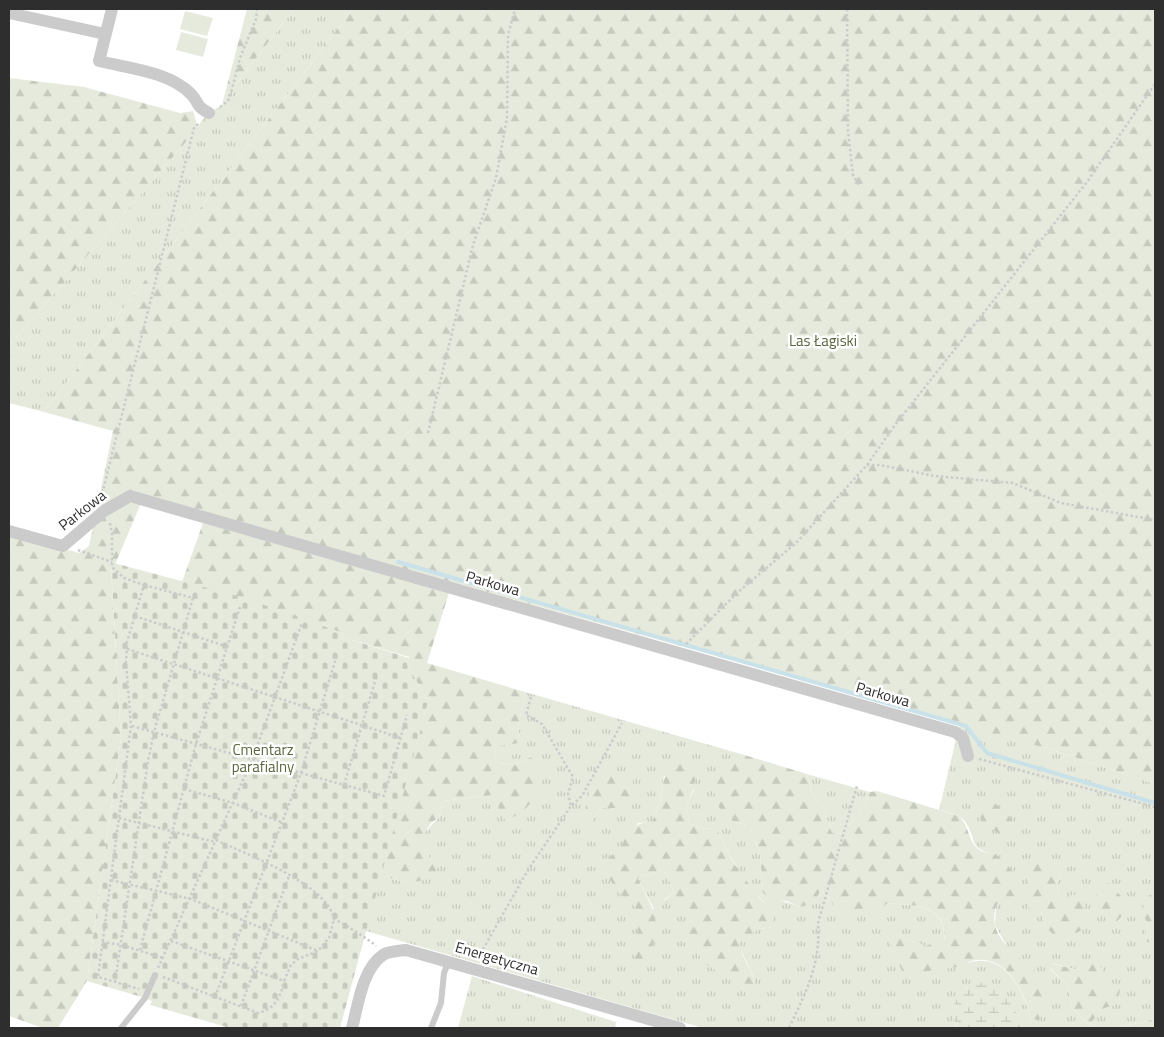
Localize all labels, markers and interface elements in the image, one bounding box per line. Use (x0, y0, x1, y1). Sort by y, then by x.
park label: Las Łagiski (789, 329, 857, 352)
street label: Parkowa (53, 484, 111, 536)
street label: Parkowa (463, 564, 523, 602)
street label: Parkowa (853, 675, 913, 713)
park label: Cmentarz parafialny (232, 738, 294, 778)
street label: Energetyczna (453, 935, 542, 981)

